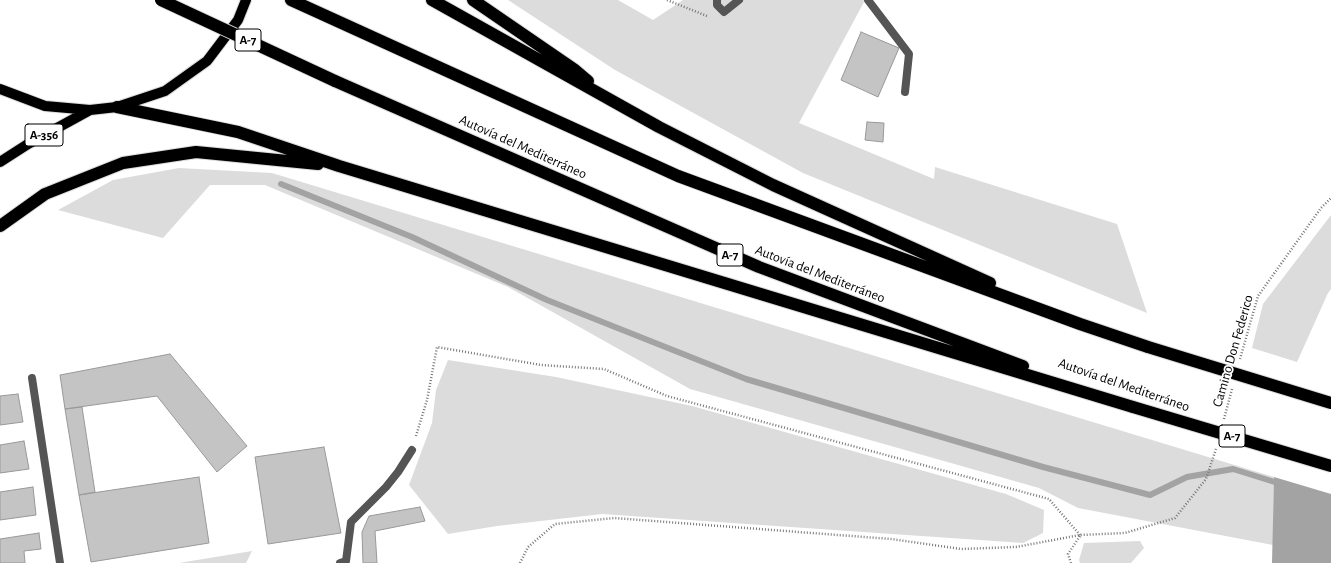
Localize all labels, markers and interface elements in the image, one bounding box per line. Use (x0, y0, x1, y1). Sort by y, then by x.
road number: A-7 (235, 29, 261, 51)
street label: Autovía del Mediterráneo (457, 111, 589, 183)
road number: A-356 (25, 124, 63, 146)
street label: Autovía del Mediterráneo (753, 241, 887, 307)
road number: A-7 (717, 244, 743, 266)
street label: Camino Don Federico (1209, 293, 1257, 409)
street label: Autovía del Mediterráneo (1056, 355, 1192, 415)
road number: A-7 (1219, 425, 1245, 447)

